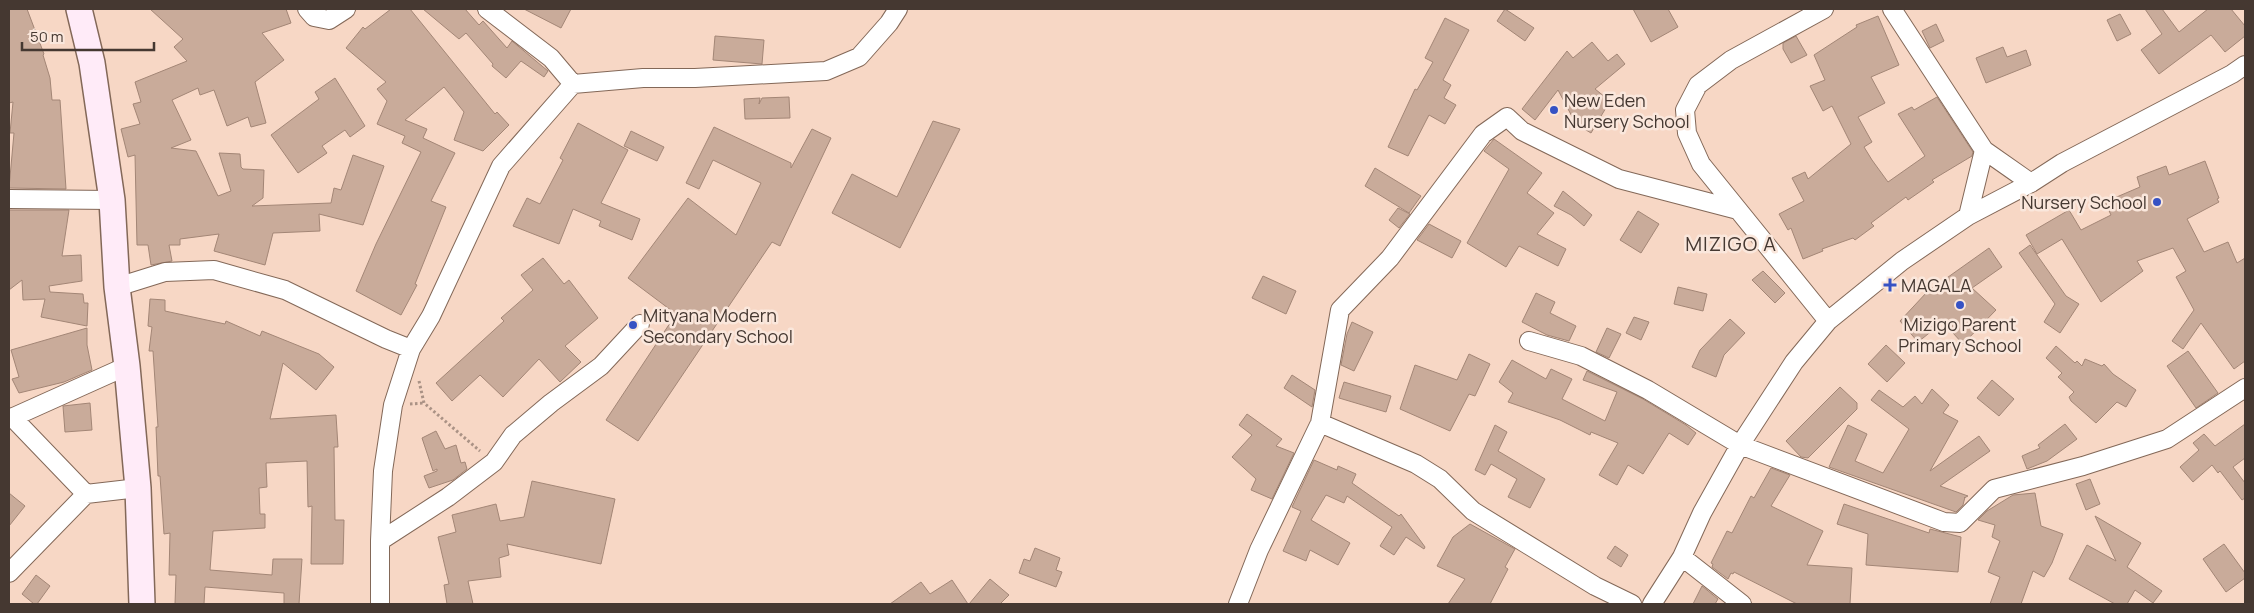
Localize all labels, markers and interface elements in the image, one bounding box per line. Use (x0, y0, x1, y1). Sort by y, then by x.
scale bar (22, 20, 155, 52)
text: 50 m (30, 26, 64, 47)
place label: New Eden Nursery School (1564, 88, 1690, 133)
marker: New Eden Nursery School (1548, 104, 1560, 116)
place label: Nursery School (2021, 190, 2147, 214)
marker: Nursery School (2151, 196, 2163, 208)
district label: MIZIGO A (1685, 230, 1777, 257)
place label: MAGALA (1901, 273, 1972, 297)
marker: MAGALA (1883, 278, 1897, 292)
marker: Mizigo Parent Primary School (1954, 299, 1966, 311)
place label: Mityana Modern Secondary School (643, 303, 793, 348)
place label: Mizigo Parent Primary School (1898, 312, 2022, 357)
marker: Mityana Modern Secondary School (627, 319, 639, 331)

